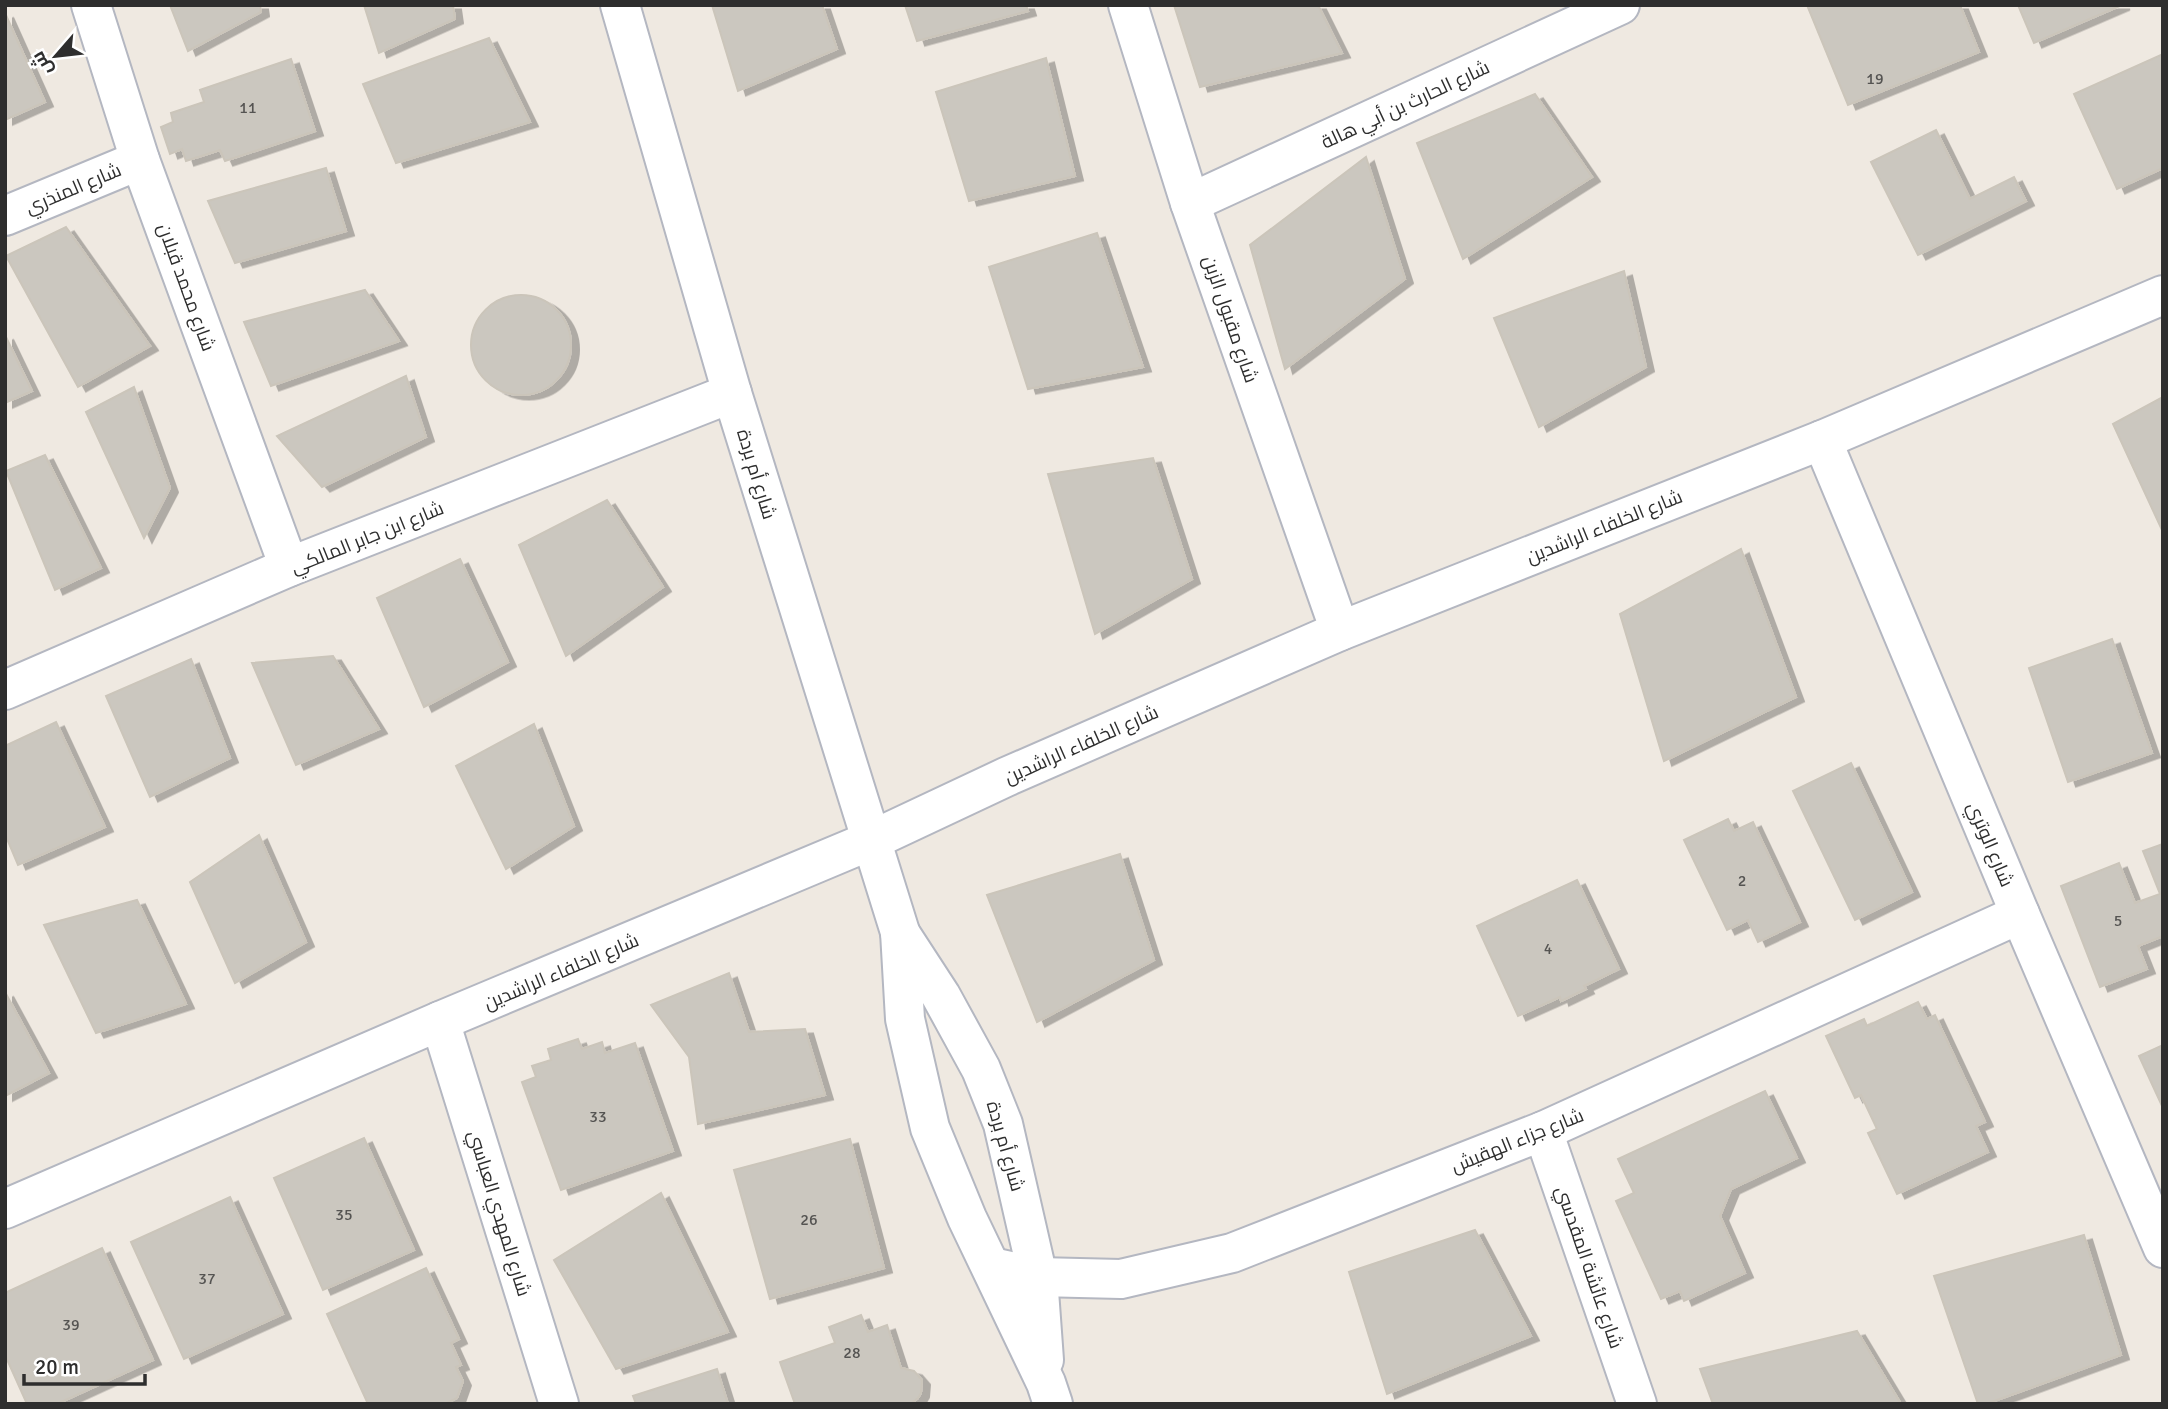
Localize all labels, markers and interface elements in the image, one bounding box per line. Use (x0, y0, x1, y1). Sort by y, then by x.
north arrow (21, 21, 91, 91)
text: ش (26, 47, 58, 80)
street label: شارع الحارث بن أبي هالة (1317, 55, 1494, 156)
house number: 19 (1866, 69, 1884, 89)
house number: 11 (239, 98, 257, 118)
street label: شارع المنذري (22, 158, 126, 222)
street label: شارع محمد قبلان (151, 220, 220, 355)
street label: شارع مقبول الزبن (1196, 252, 1263, 386)
street label: شارع أم بردة (730, 426, 781, 523)
street label: شارع الخلفاء الراشدين (1523, 485, 1686, 570)
street label: شارع ابن جابر المالكي (287, 496, 448, 581)
street label: شارع الخلفاء الراشدين (1001, 700, 1163, 791)
street label: شارع الوتري (1960, 798, 2019, 891)
house number: 2 (1738, 871, 1746, 891)
house number: 5 (2114, 911, 2122, 931)
street label: شارع الخلفاء الراشدين (480, 928, 643, 1016)
house number: 4 (1544, 939, 1553, 959)
street label: شارع أم بردة (980, 1098, 1029, 1195)
street label: شارع جزاء الهقيش (1447, 1103, 1588, 1179)
house number: 33 (589, 1107, 607, 1127)
street label: شارع المهدي العباسي (460, 1127, 536, 1300)
street label: شارع عائشة المقدسي (1548, 1183, 1628, 1353)
house number: 35 (335, 1205, 353, 1225)
house number: 26 (800, 1210, 818, 1230)
house number: 37 (198, 1269, 216, 1289)
house number: 39 (62, 1315, 80, 1335)
scale bar (24, 1342, 145, 1386)
house number: 28 (843, 1343, 861, 1363)
text: 20 m (35, 1354, 79, 1380)

